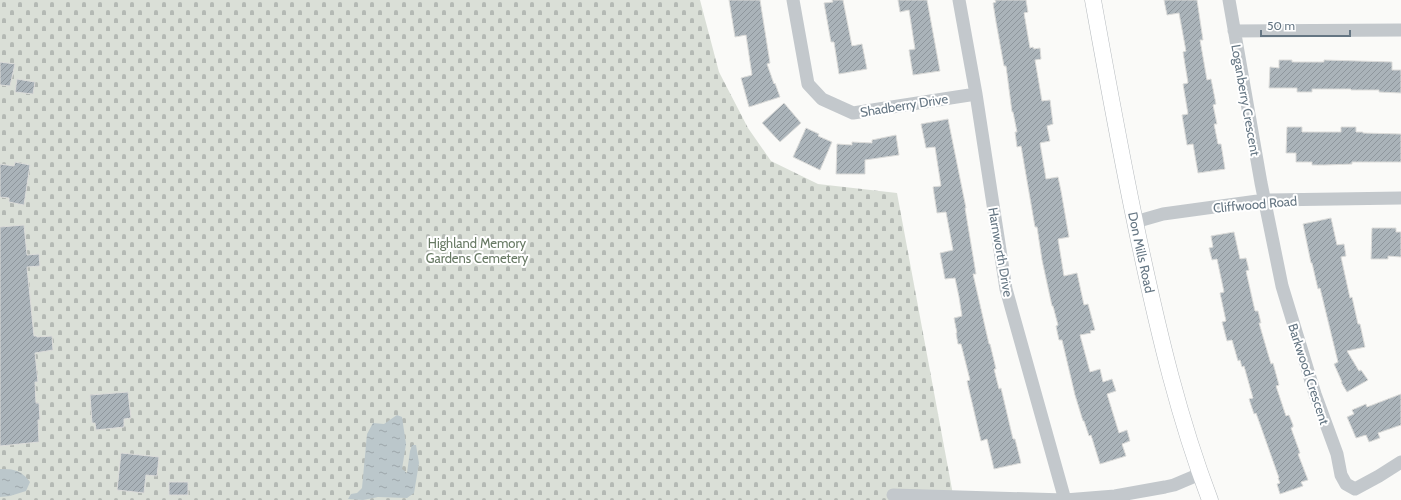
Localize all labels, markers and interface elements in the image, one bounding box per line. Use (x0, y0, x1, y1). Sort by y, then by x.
scale bar (1261, 12, 1350, 38)
text: 50 m (1267, 18, 1295, 33)
street label: Loganberry Crescent (1228, 43, 1264, 158)
street label: Shadberry Drive (859, 90, 949, 120)
street label: Cliffwood Road (1212, 192, 1298, 216)
street label: Harnworth Drive (985, 206, 1017, 298)
street label: Don Mills Road (1125, 210, 1158, 294)
park label: Highland Memory Gardens Cemetery (426, 235, 529, 266)
street label: Barkwood Crescent (1285, 321, 1333, 427)

